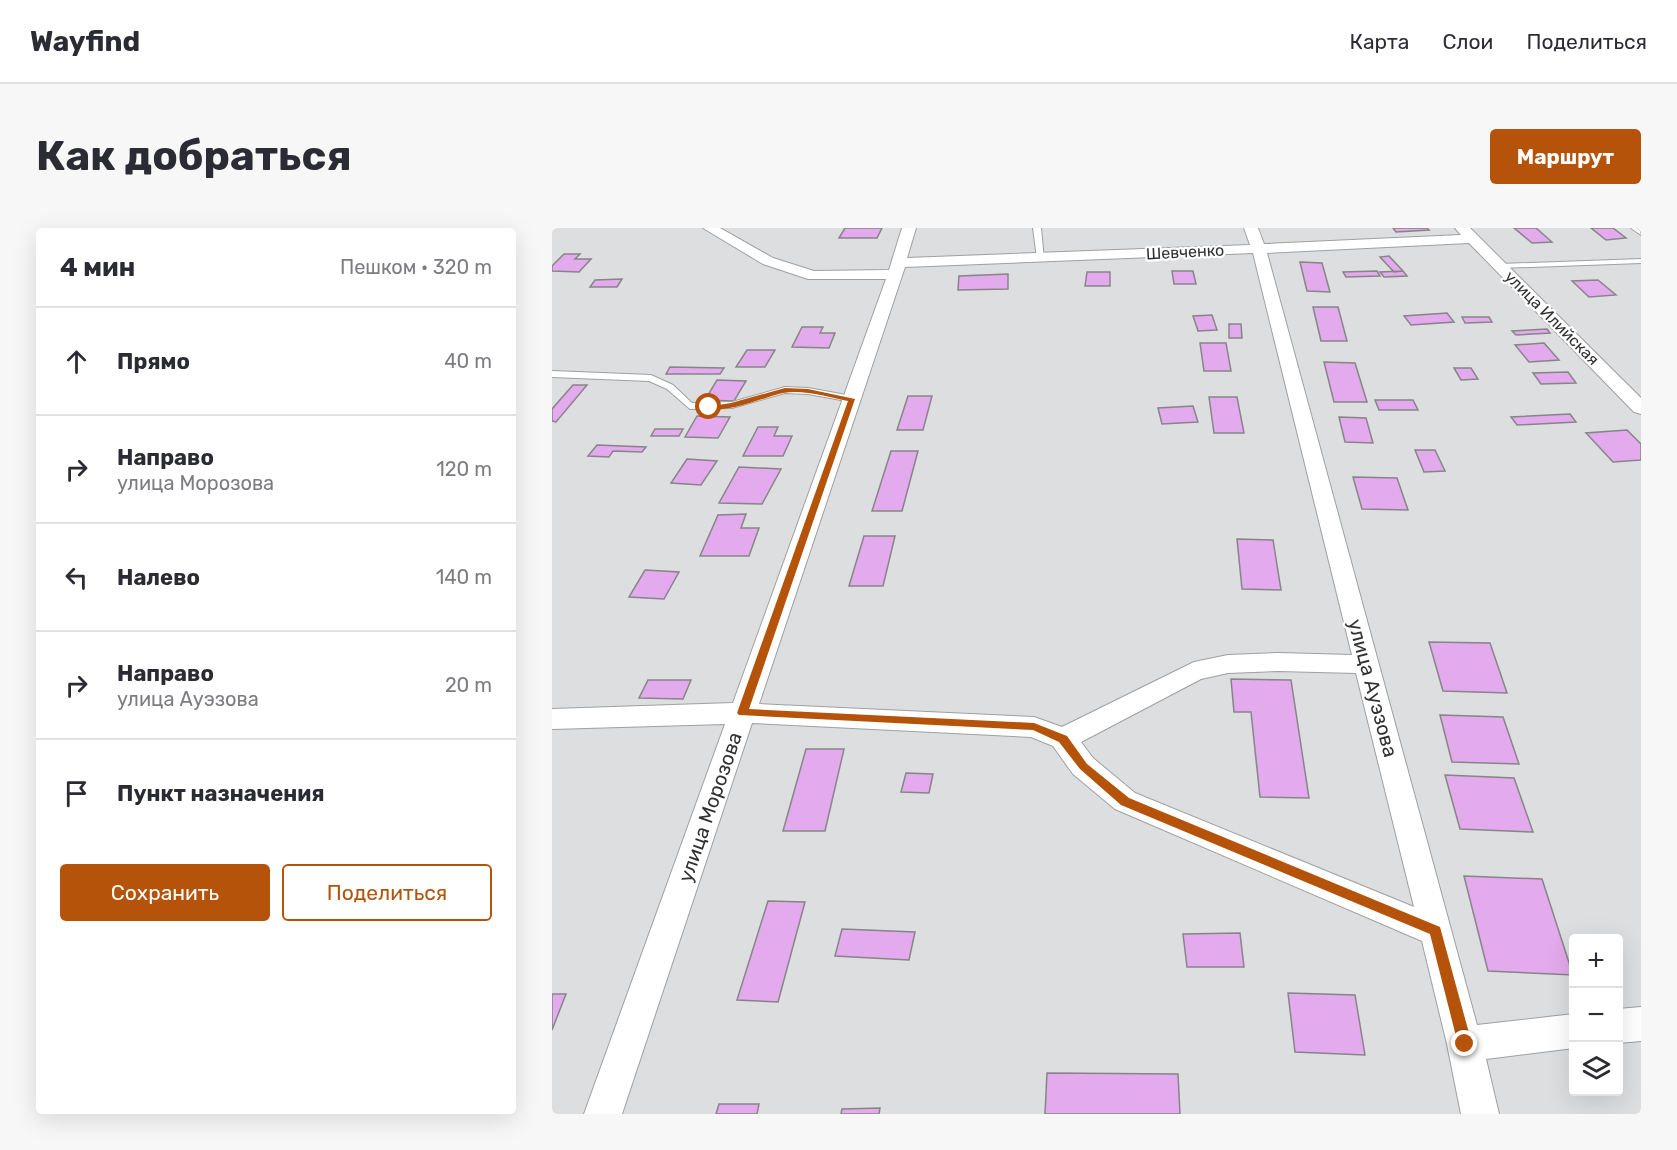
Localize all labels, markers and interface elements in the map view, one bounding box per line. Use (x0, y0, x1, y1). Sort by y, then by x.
text: Wayfind (30, 25, 140, 58)
text: Карта (1349, 29, 1409, 54)
text: Слои (1442, 29, 1493, 54)
text: Поделиться (1526, 29, 1647, 54)
button: Маршрут (1490, 129, 1641, 184)
text: Как добраться (36, 131, 352, 181)
street label: Шевченко (1145, 240, 1225, 264)
text: 4 мин (60, 252, 135, 283)
text: Пешком · 320 m (340, 255, 492, 279)
street label: улица Илийская (1501, 267, 1603, 369)
icon: ahead (60, 345, 93, 378)
text: Прямо (117, 348, 190, 375)
text: 40 m (444, 349, 492, 373)
route start (695, 393, 721, 419)
text: Направо (117, 444, 214, 471)
icon: right (60, 453, 93, 486)
text: 120 m (436, 457, 492, 481)
text: улица Морозова (117, 471, 274, 495)
icon: left (60, 561, 93, 594)
text: Налево (117, 564, 200, 591)
text: 140 m (436, 565, 492, 589)
street label: улица Ауэзова (1343, 616, 1403, 760)
text: Направо (117, 660, 214, 687)
icon: right (60, 669, 93, 702)
text: 20 m (445, 673, 492, 697)
text: улица Ауэзова (117, 687, 259, 711)
street label: улица Морозова (673, 729, 747, 885)
icon: arrive (60, 777, 93, 810)
text: Пункт назначения (117, 780, 325, 807)
button: Сохранить (60, 864, 270, 921)
button: Поделиться (282, 864, 492, 921)
map controls (1569, 934, 1623, 1096)
button: + (1569, 934, 1623, 988)
button: − (1569, 988, 1623, 1042)
route end (1451, 1030, 1477, 1056)
button: layers (1569, 1042, 1623, 1096)

